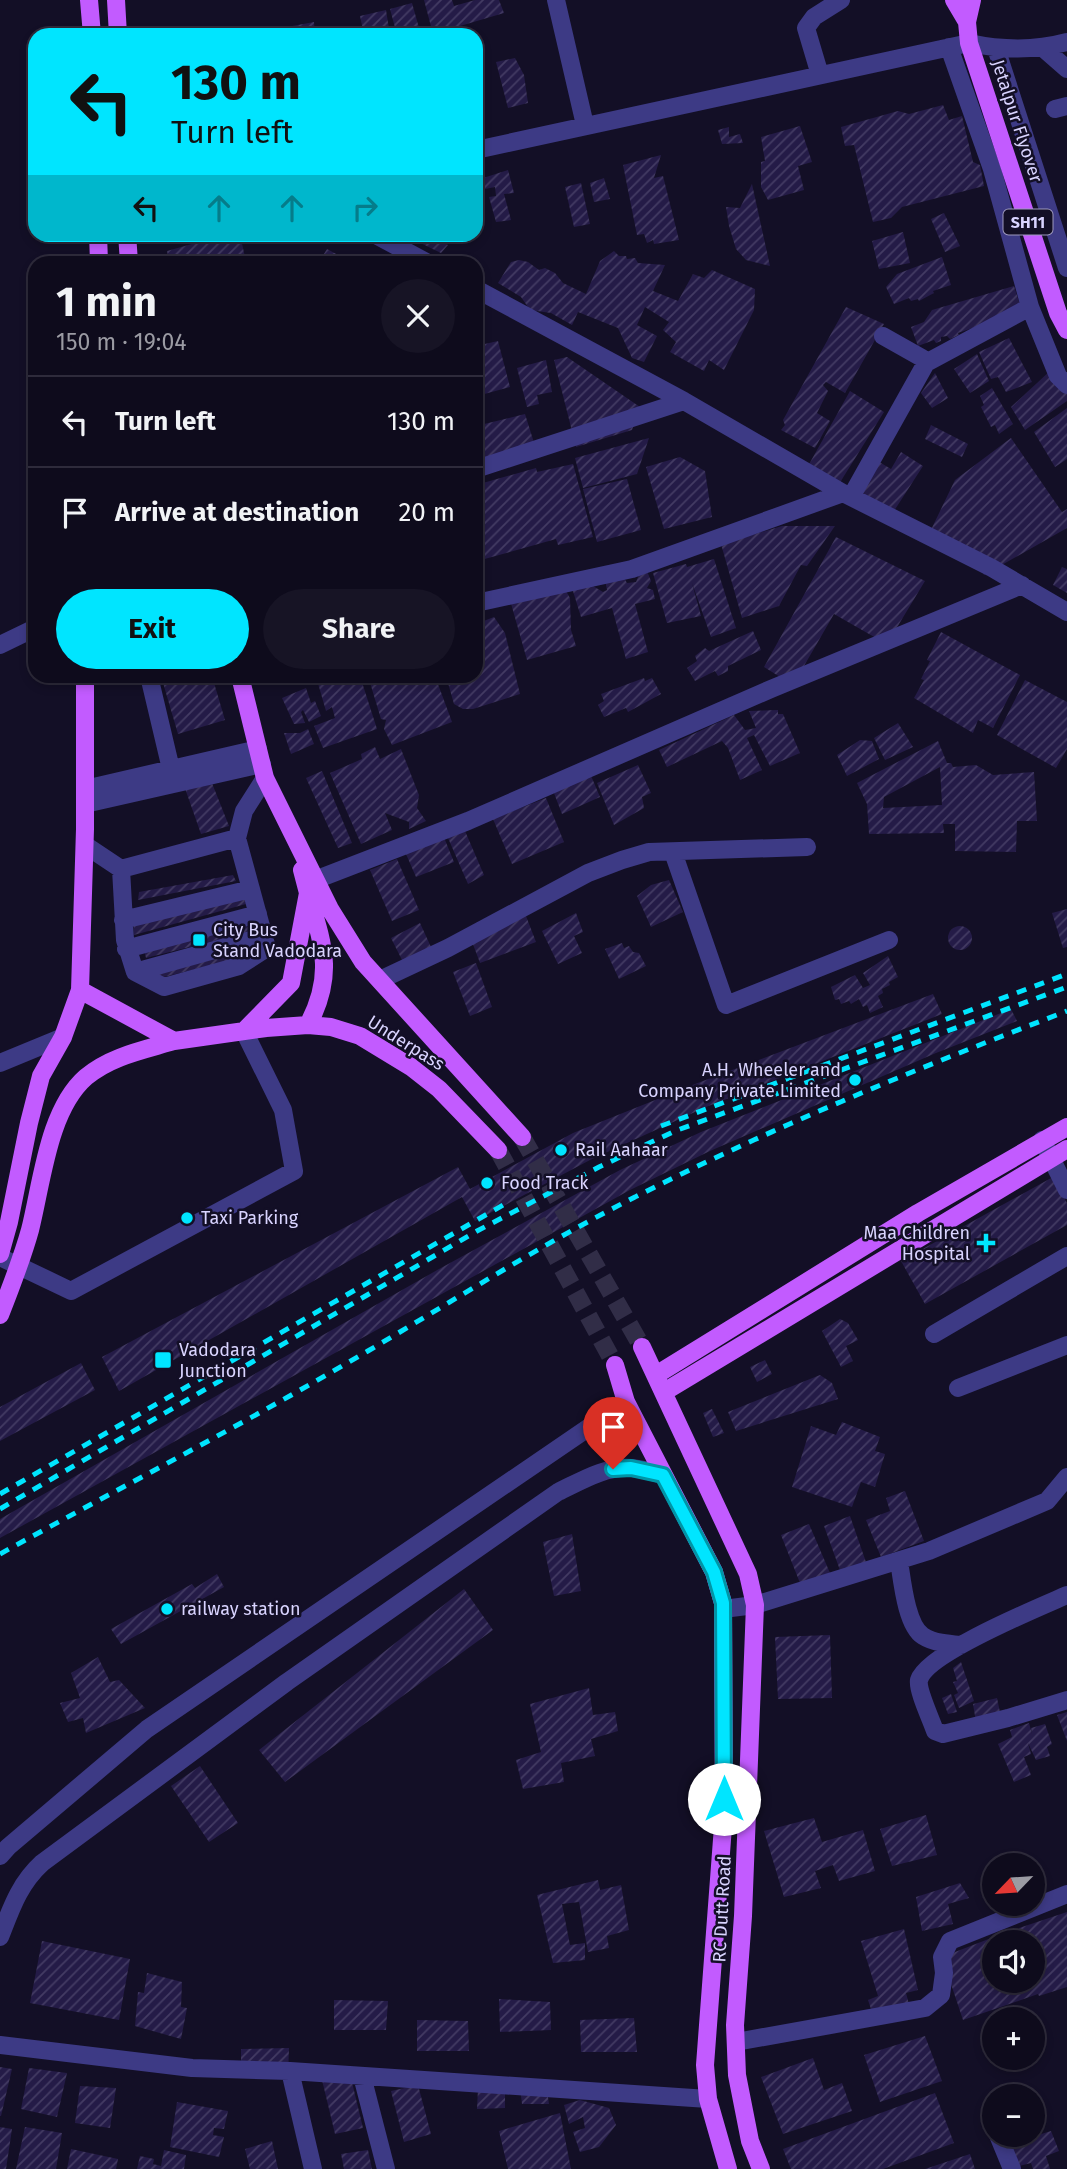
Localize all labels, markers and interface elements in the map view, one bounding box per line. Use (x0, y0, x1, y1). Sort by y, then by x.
text: 130 m (171, 53, 301, 112)
icon: left (56, 56, 147, 147)
street label: Jetalpur Flyover (987, 57, 1047, 185)
text: Turn left (171, 113, 293, 151)
icon: left (127, 189, 165, 227)
icon: ahead (200, 189, 238, 227)
icon: ahead (273, 189, 311, 227)
icon: right (346, 189, 384, 227)
road number: SH11 (1004, 210, 1052, 234)
text: 1 min (56, 277, 157, 327)
button: close (381, 279, 455, 353)
text: 150 m · 19:04 (56, 328, 186, 356)
icon: left (56, 403, 94, 441)
text: Turn left (115, 406, 216, 437)
text: 130 m (387, 406, 455, 437)
icon: arrive (56, 494, 94, 532)
text: Arrive at destination (115, 497, 359, 528)
text: 20 m (398, 497, 455, 528)
button: Exit (56, 589, 249, 669)
button: Share (263, 589, 455, 669)
place label: City Bus Stand Vadodara (213, 919, 342, 962)
marker: City Bus Stand Vadodara (191, 932, 207, 948)
street label: Underpass (363, 1011, 449, 1075)
place label: A.H. Wheeler and Company Private Limited (638, 1059, 841, 1102)
marker: A.H. Wheeler and Company Private Limited (847, 1072, 863, 1088)
place label: Rail Aahaar (575, 1139, 668, 1161)
marker: Rail Aahaar (553, 1142, 569, 1158)
place label: Food Track (501, 1172, 589, 1194)
marker: Food Track (479, 1175, 495, 1191)
place label: Taxi Parking (201, 1207, 299, 1229)
marker: Taxi Parking (179, 1210, 195, 1226)
place label: Maa Children Hospital (863, 1222, 970, 1265)
marker: Maa Children Hospital (976, 1233, 996, 1253)
place label: Vadodara Junction (179, 1339, 256, 1382)
marker: Vadodara Junction (153, 1350, 173, 1370)
pin (583, 1397, 643, 1469)
icon: arrive (594, 1408, 632, 1446)
place label: railway station (181, 1598, 301, 1620)
marker: railway station (159, 1601, 175, 1617)
position arrow (687, 1762, 761, 1836)
north arrow (982, 1853, 1045, 1916)
map controls (982, 1853, 1045, 2147)
street label: RC Dutt Road (708, 1855, 736, 1963)
button: sound (982, 1930, 1045, 1993)
button: + (982, 2007, 1045, 2070)
button: − (982, 2084, 1045, 2147)

